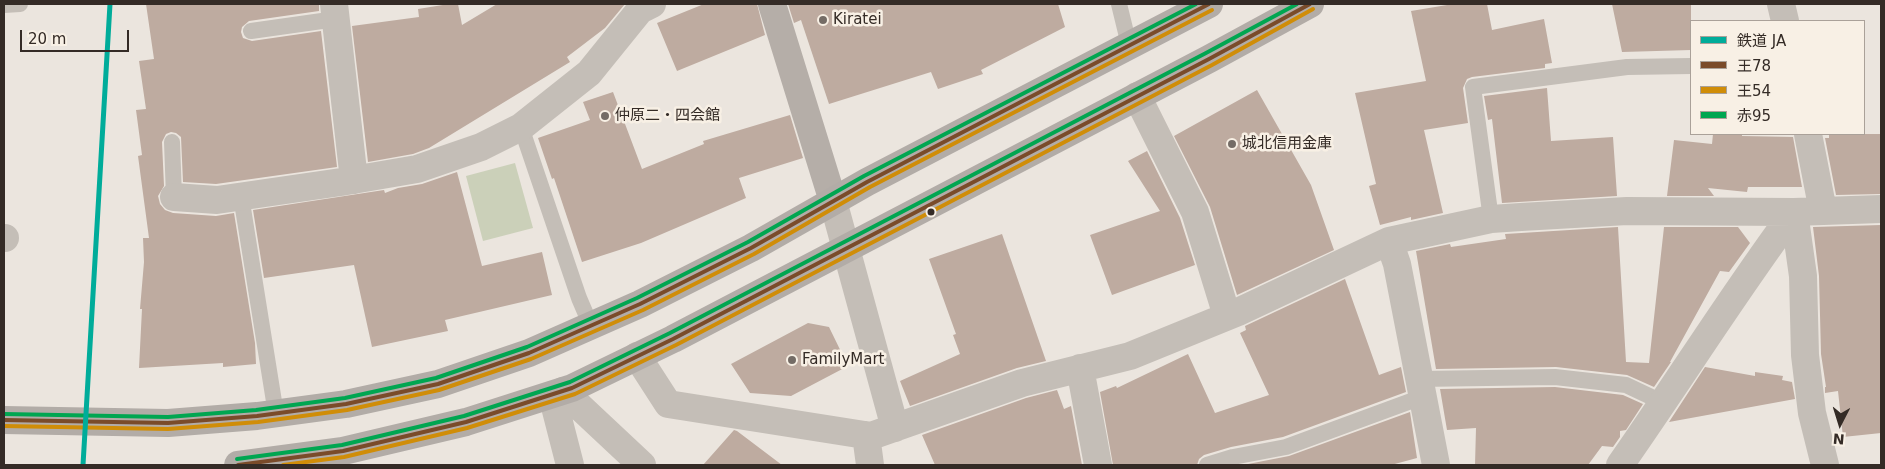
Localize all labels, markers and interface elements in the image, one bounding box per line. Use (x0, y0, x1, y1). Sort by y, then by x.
place label: Kiratei (833, 11, 882, 29)
marker: Kiratei (817, 14, 829, 26)
scale bar (22, 20, 131, 52)
legend (1690, 20, 1865, 135)
text: 20 m (28, 30, 66, 48)
text: 鉄道 JA (1737, 32, 1786, 50)
text: 王78 (1737, 57, 1771, 75)
text: 王54 (1737, 82, 1771, 100)
place label: 仲原二・四会館 (615, 107, 720, 125)
text: 赤95 (1737, 107, 1771, 125)
marker: 仲原二・四会館 (599, 110, 611, 122)
place label: 城北信用金庫 (1242, 135, 1332, 153)
marker: 城北信用金庫 (1226, 138, 1238, 150)
unlabelled marker (926, 207, 936, 217)
place label: FamilyMart (802, 351, 884, 369)
marker: FamilyMart (786, 354, 798, 366)
north arrow (1815, 399, 1865, 449)
text: N (1832, 430, 1845, 447)

